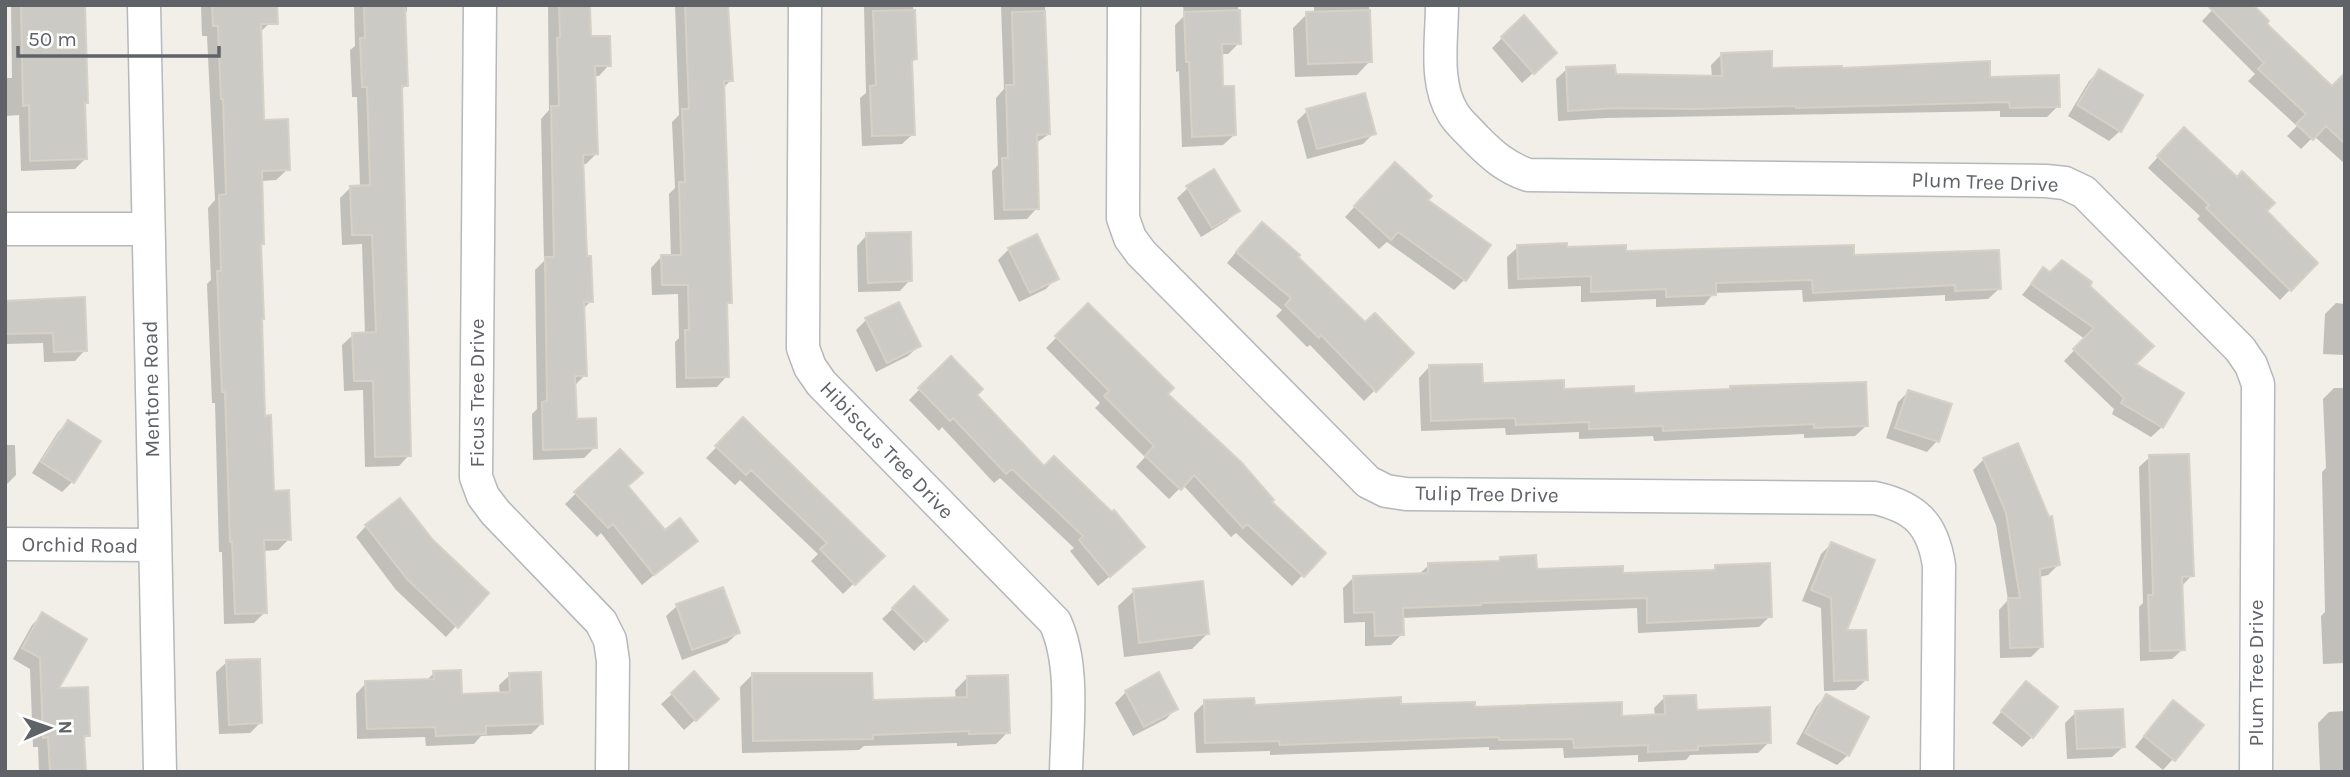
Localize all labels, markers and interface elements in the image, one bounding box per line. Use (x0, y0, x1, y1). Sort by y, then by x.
scale bar (18, 14, 219, 58)
text: 50 m (28, 27, 77, 51)
street label: Plum Tree Drive (1911, 167, 2059, 197)
street label: Ficus Tree Drive (465, 318, 489, 468)
street label: Mentone Road (138, 320, 164, 458)
street label: Hibiscus Tree Drive (815, 376, 959, 524)
street label: Tulip Tree Drive (1415, 481, 1559, 507)
street label: Orchid Road (21, 532, 139, 558)
street label: Plum Tree Drive (2244, 599, 2268, 747)
north arrow (14, 693, 84, 763)
text: N (54, 720, 76, 735)

